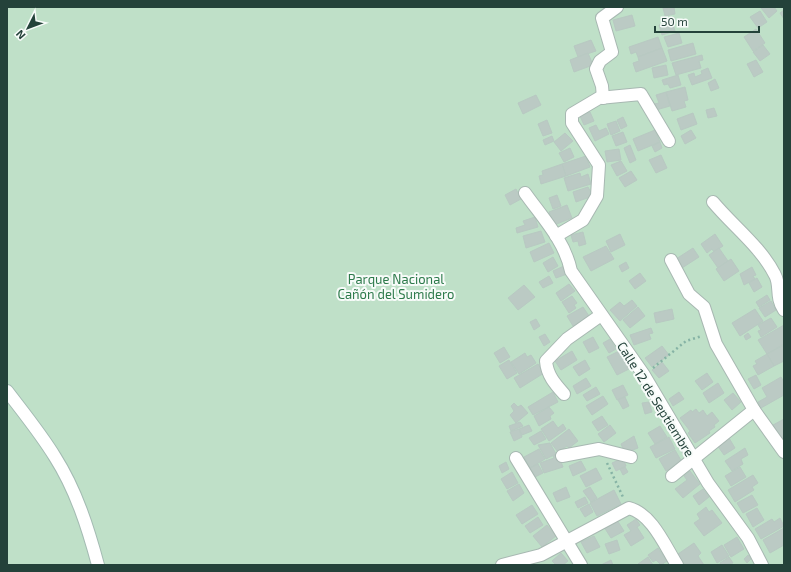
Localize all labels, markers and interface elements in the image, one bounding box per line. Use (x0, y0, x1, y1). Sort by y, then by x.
north arrow (8, 8, 48, 48)
scale bar (655, 8, 759, 34)
text: 50 m (661, 14, 688, 28)
text: N (13, 28, 28, 42)
park label: Parque Nacional Cañón del Sumidero (338, 271, 454, 302)
street label: Calle 12 de Septiembre (614, 339, 698, 459)

